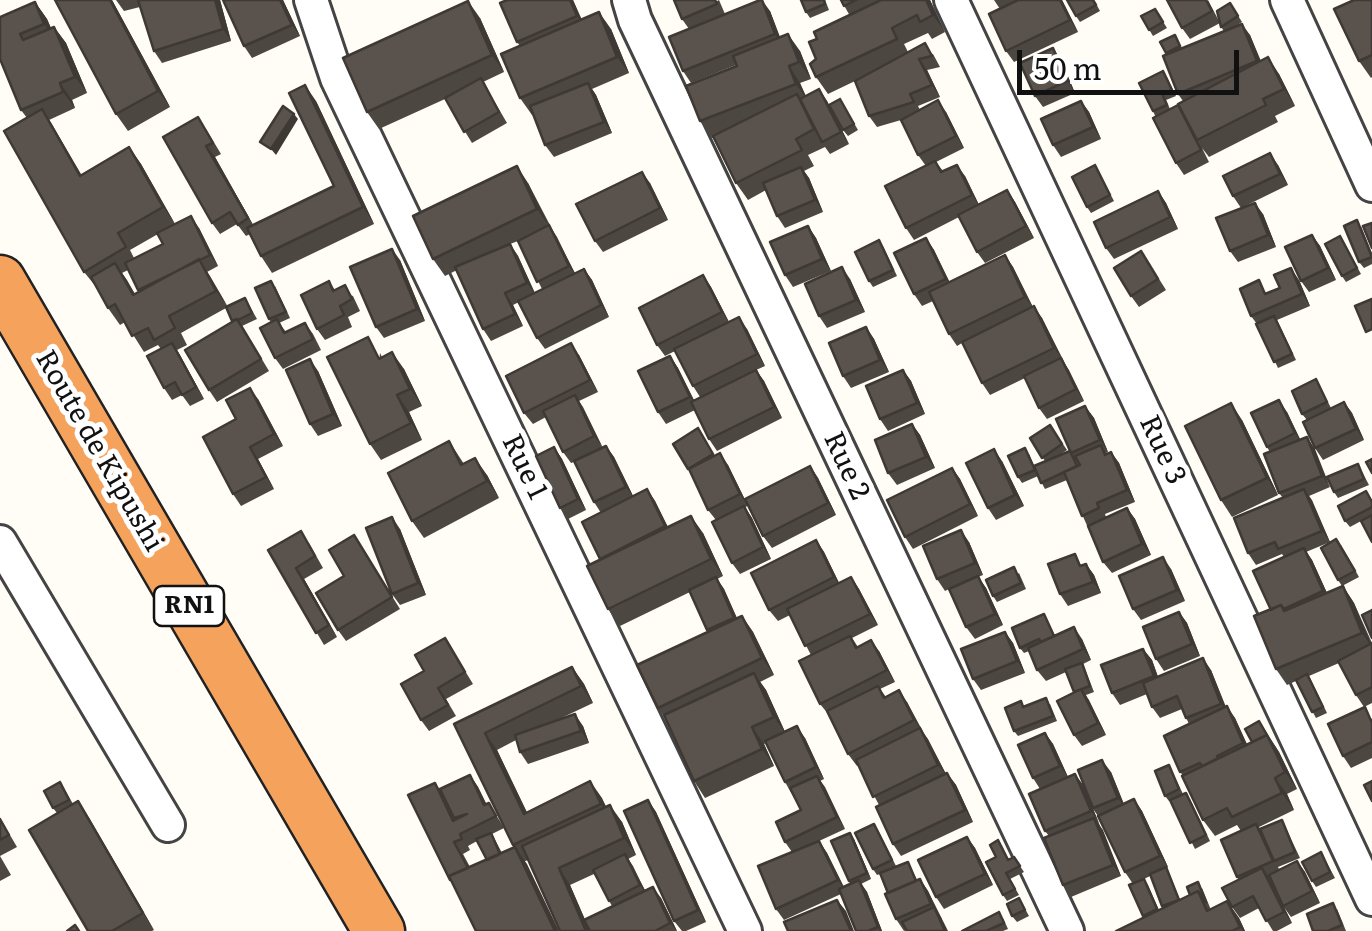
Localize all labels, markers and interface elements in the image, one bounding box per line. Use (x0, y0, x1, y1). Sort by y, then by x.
scale bar (1022, 30, 1244, 92)
text: 50 m (1034, 45, 1102, 89)
street label: Route de Kipushi (28, 344, 170, 558)
street label: Rue 3 (1132, 410, 1192, 490)
street label: Rue 2 (816, 427, 876, 505)
street label: Rue 1 (494, 429, 554, 505)
road number: RN1 (154, 586, 224, 626)

